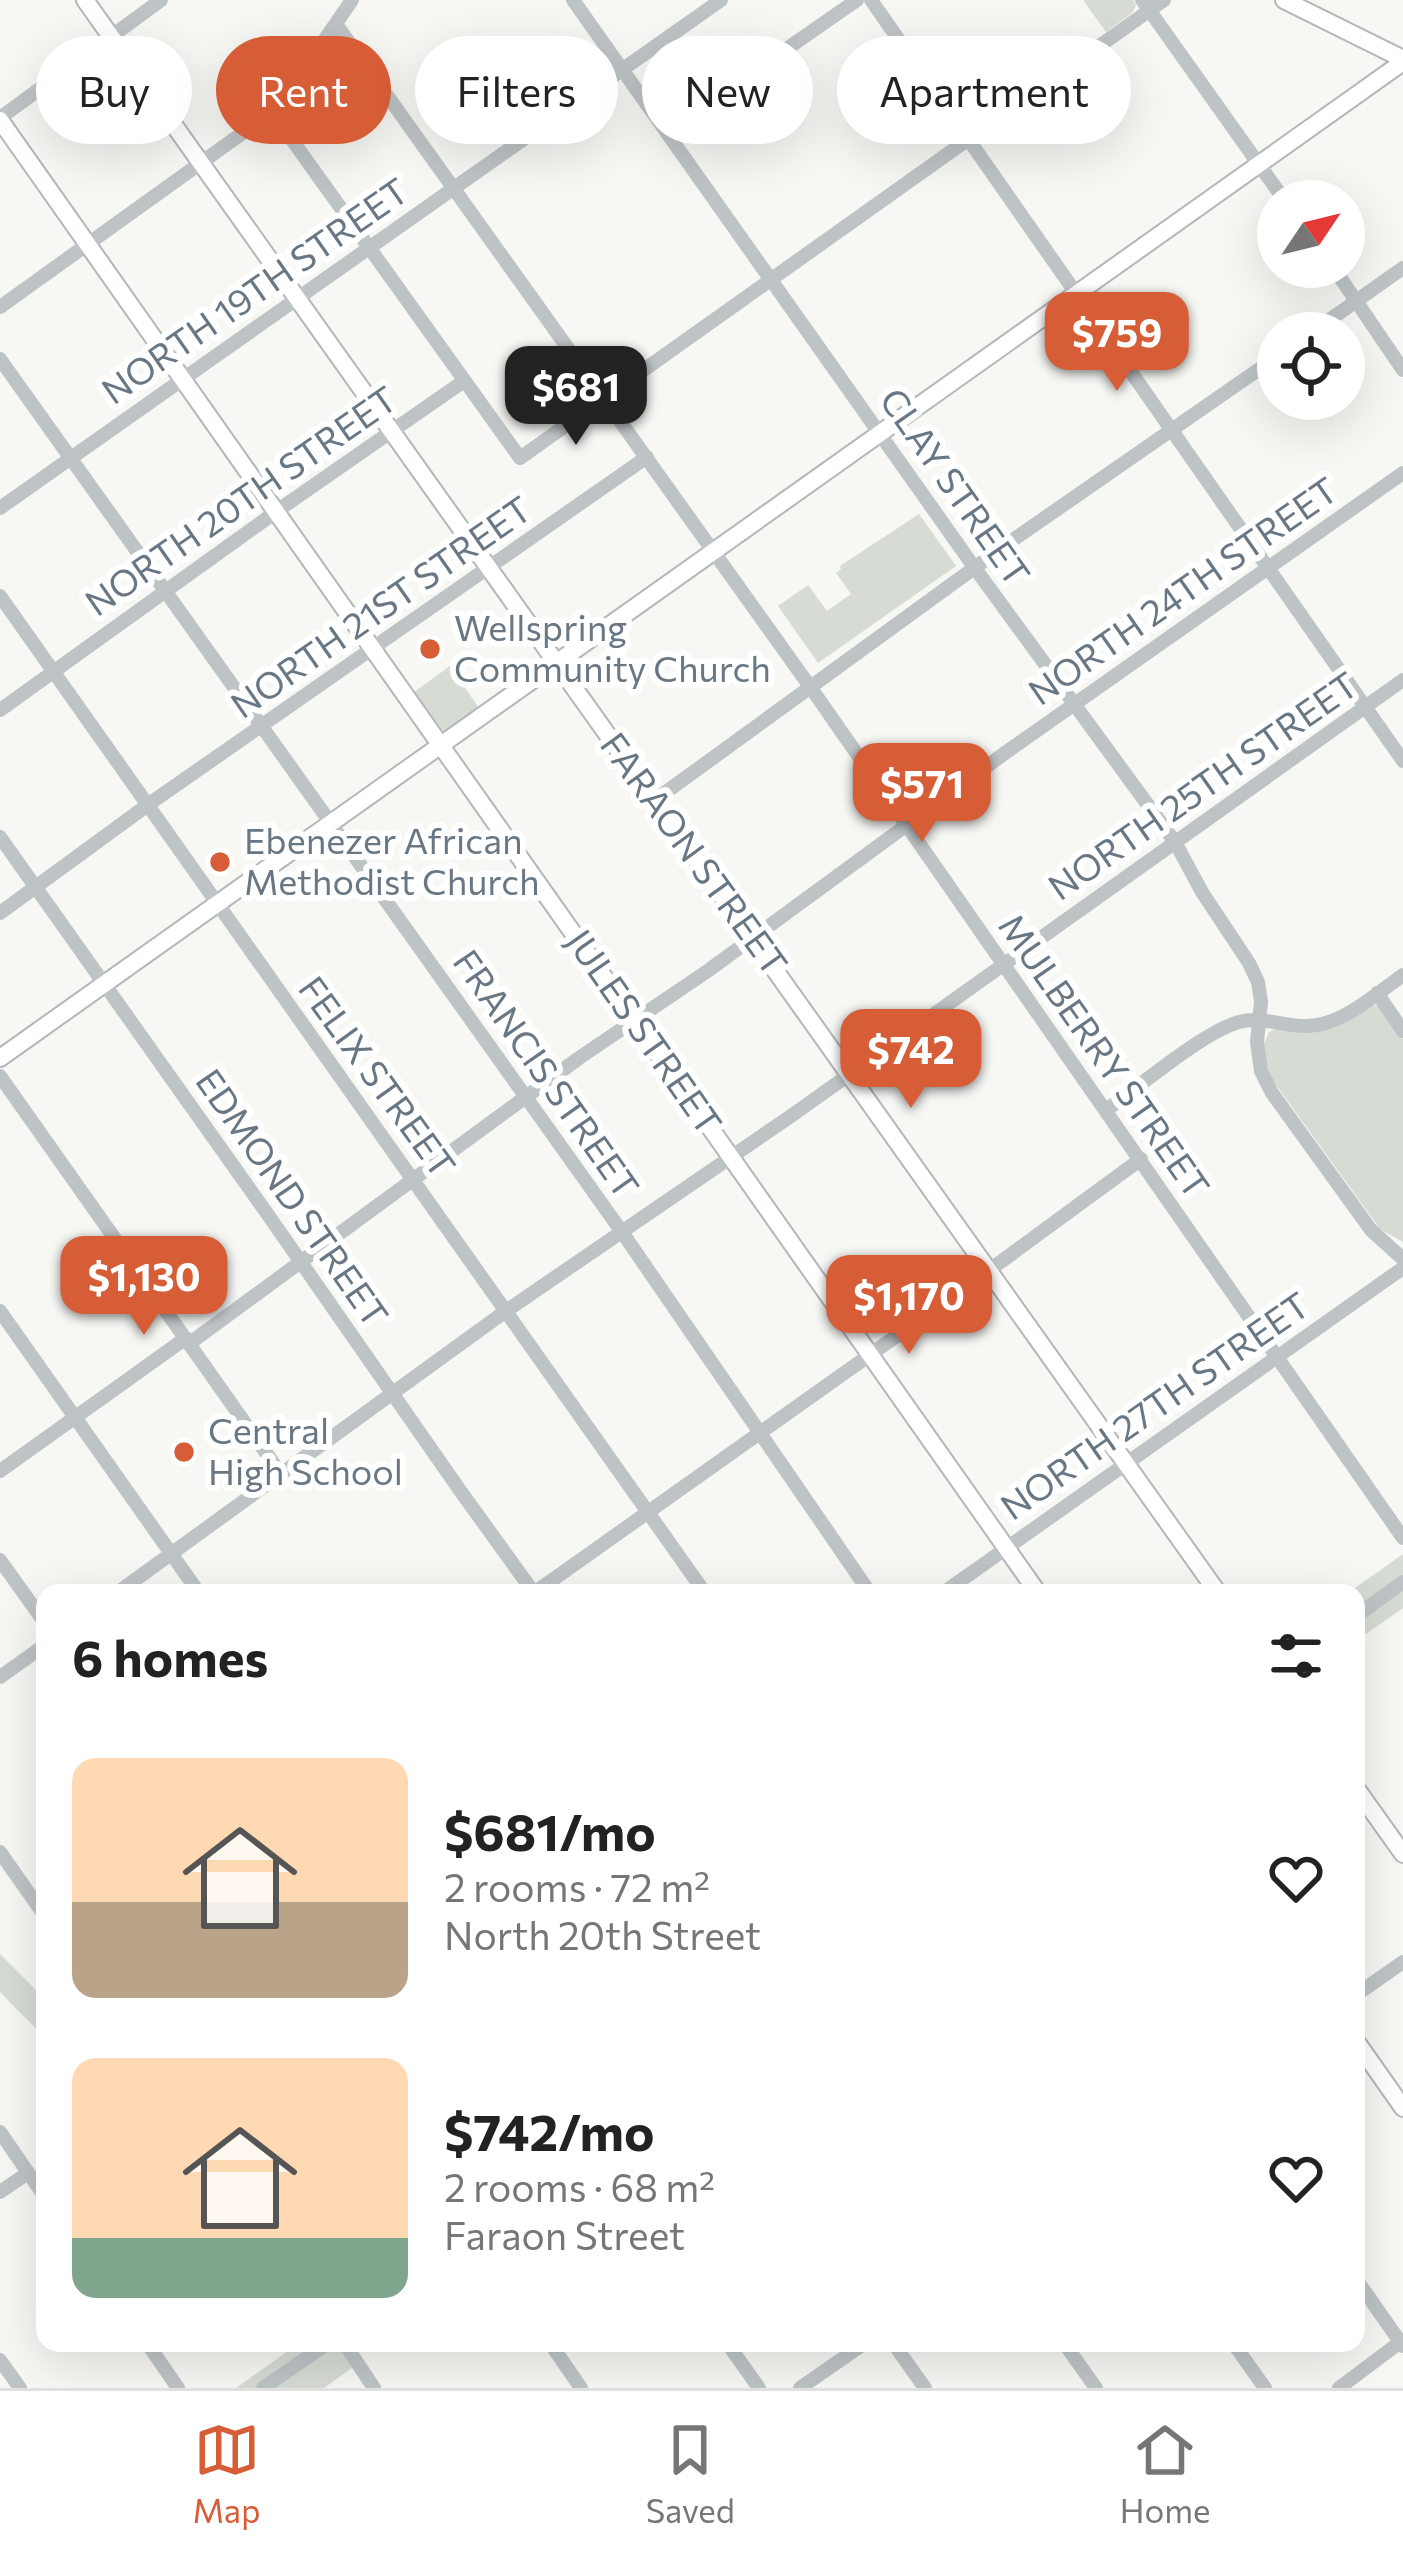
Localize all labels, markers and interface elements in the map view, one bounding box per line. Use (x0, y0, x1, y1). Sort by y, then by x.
chip: Buy (36, 36, 192, 144)
chip: Rent (216, 36, 391, 144)
chip: Filters (415, 36, 618, 144)
chip: New (642, 36, 813, 144)
chip: Apartment (837, 36, 1131, 144)
street label: NORTH 19TH STREET (92, 167, 415, 412)
north arrow (1257, 180, 1365, 288)
map controls (1257, 180, 1365, 420)
pin: $759 (1046, 292, 1188, 394)
text: $759 (1072, 307, 1162, 355)
button: locate (1257, 312, 1365, 420)
pin: $681 (505, 346, 647, 448)
text: $681 (532, 361, 620, 409)
street label: NORTH 20TH STREET (76, 375, 404, 623)
street label: CLAY STREET (872, 379, 1041, 593)
street label: NORTH 24TH STREET (1019, 466, 1345, 713)
street label: NORTH 21ST STREET (221, 485, 539, 726)
place label: Wellspring Community Church (454, 604, 771, 689)
marker: Wellspring Community Church (417, 636, 443, 662)
street label: NORTH 25TH STREET (1039, 661, 1365, 908)
street label: FARAON STREET (593, 723, 798, 983)
pin: $571 (851, 743, 993, 845)
text: $571 (880, 758, 964, 806)
place label: Ebenezer African Methodist Church (244, 817, 540, 902)
marker: Ebenezer African Methodist Church (207, 849, 233, 875)
street label: MULBERRY STREET (991, 904, 1220, 1205)
street label: JULES STREET (559, 920, 733, 1142)
street label: FRANCIS STREET (446, 940, 650, 1206)
street label: FELIX STREET (291, 967, 466, 1185)
pin: $742 (840, 1009, 982, 1111)
text: $742 (867, 1024, 955, 1072)
street label: EDMOND STREET (188, 1059, 399, 1334)
pin: $1,130 (46, 1236, 242, 1338)
text: $1,130 (87, 1251, 201, 1299)
pin: $1,170 (811, 1255, 1007, 1357)
text: $1,170 (853, 1270, 965, 1318)
street label: NORTH 27TH STREET (991, 1281, 1317, 1527)
place label: Central High School (208, 1407, 403, 1492)
marker: Central High School (171, 1439, 197, 1465)
icon: filters (1263, 1623, 1329, 1689)
text: 6 homes (72, 1625, 268, 1688)
text: $681/mo (444, 1799, 656, 1862)
icon: home (168, 1806, 312, 1950)
icon: heart (1263, 1845, 1329, 1911)
text: 2 rooms · 72 m² (444, 1862, 710, 1910)
text: North 20th Street (444, 1910, 761, 1958)
text: $742/mo (444, 2099, 655, 2162)
icon: home (168, 2106, 312, 2250)
icon: heart (1263, 2145, 1329, 2211)
text: 2 rooms · 68 m² (444, 2162, 715, 2210)
text: Faraon Street (444, 2210, 685, 2258)
tab: Map (193, 2417, 261, 2530)
tab: Saved (646, 2417, 735, 2530)
tab: Home (1120, 2417, 1210, 2530)

